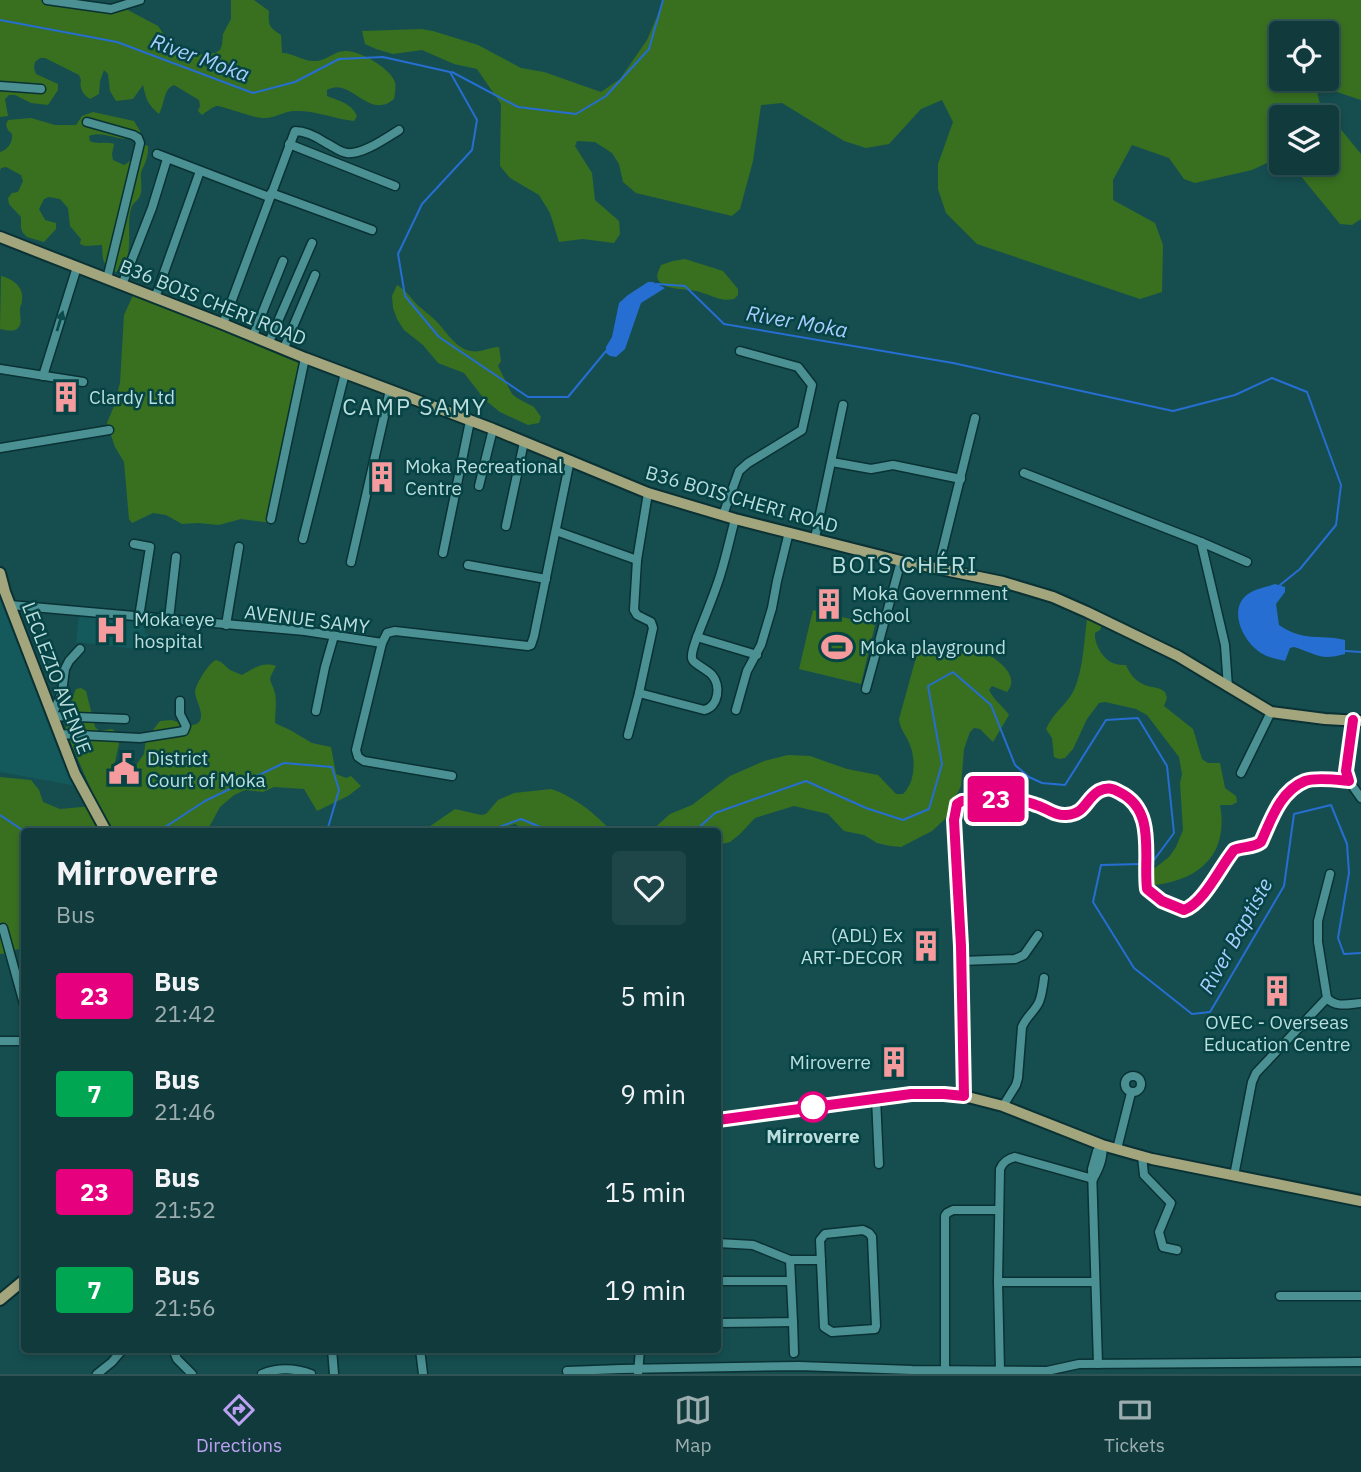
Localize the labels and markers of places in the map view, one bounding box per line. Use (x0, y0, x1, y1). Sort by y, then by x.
building icon: Clardy Ltd (49, 380, 83, 414)
place label: Clardy Ltd (89, 385, 175, 409)
place label: Moka Recreational Centre (405, 454, 563, 500)
building icon: Moka Recreational Centre (365, 460, 399, 494)
place label: Moka Government School (852, 581, 1008, 627)
building icon: Moka Government School (812, 587, 846, 621)
place label: Moka eye hospital (134, 607, 215, 653)
hospital icon: Moka eye hospital (94, 613, 128, 647)
sports icon: Moka playground (820, 630, 854, 664)
place label: Moka playground (860, 635, 1006, 659)
place label: District Court of Moka (147, 746, 266, 792)
public building icon: District Court of Moka (107, 752, 141, 786)
place label: (ADL) Ex ART-DECOR (801, 923, 903, 969)
building icon: (ADL) Ex ART-DECOR (909, 929, 943, 963)
building icon: OVEC - Overseas Education Centre (1260, 974, 1294, 1008)
place label: OVEC - Overseas Education Centre (1204, 1010, 1350, 1056)
building icon: Miroverre (877, 1045, 911, 1079)
place label: Miroverre (790, 1050, 871, 1074)
marker: Mirroverre (798, 1092, 828, 1122)
place label: Mirroverre (766, 1124, 860, 1148)

